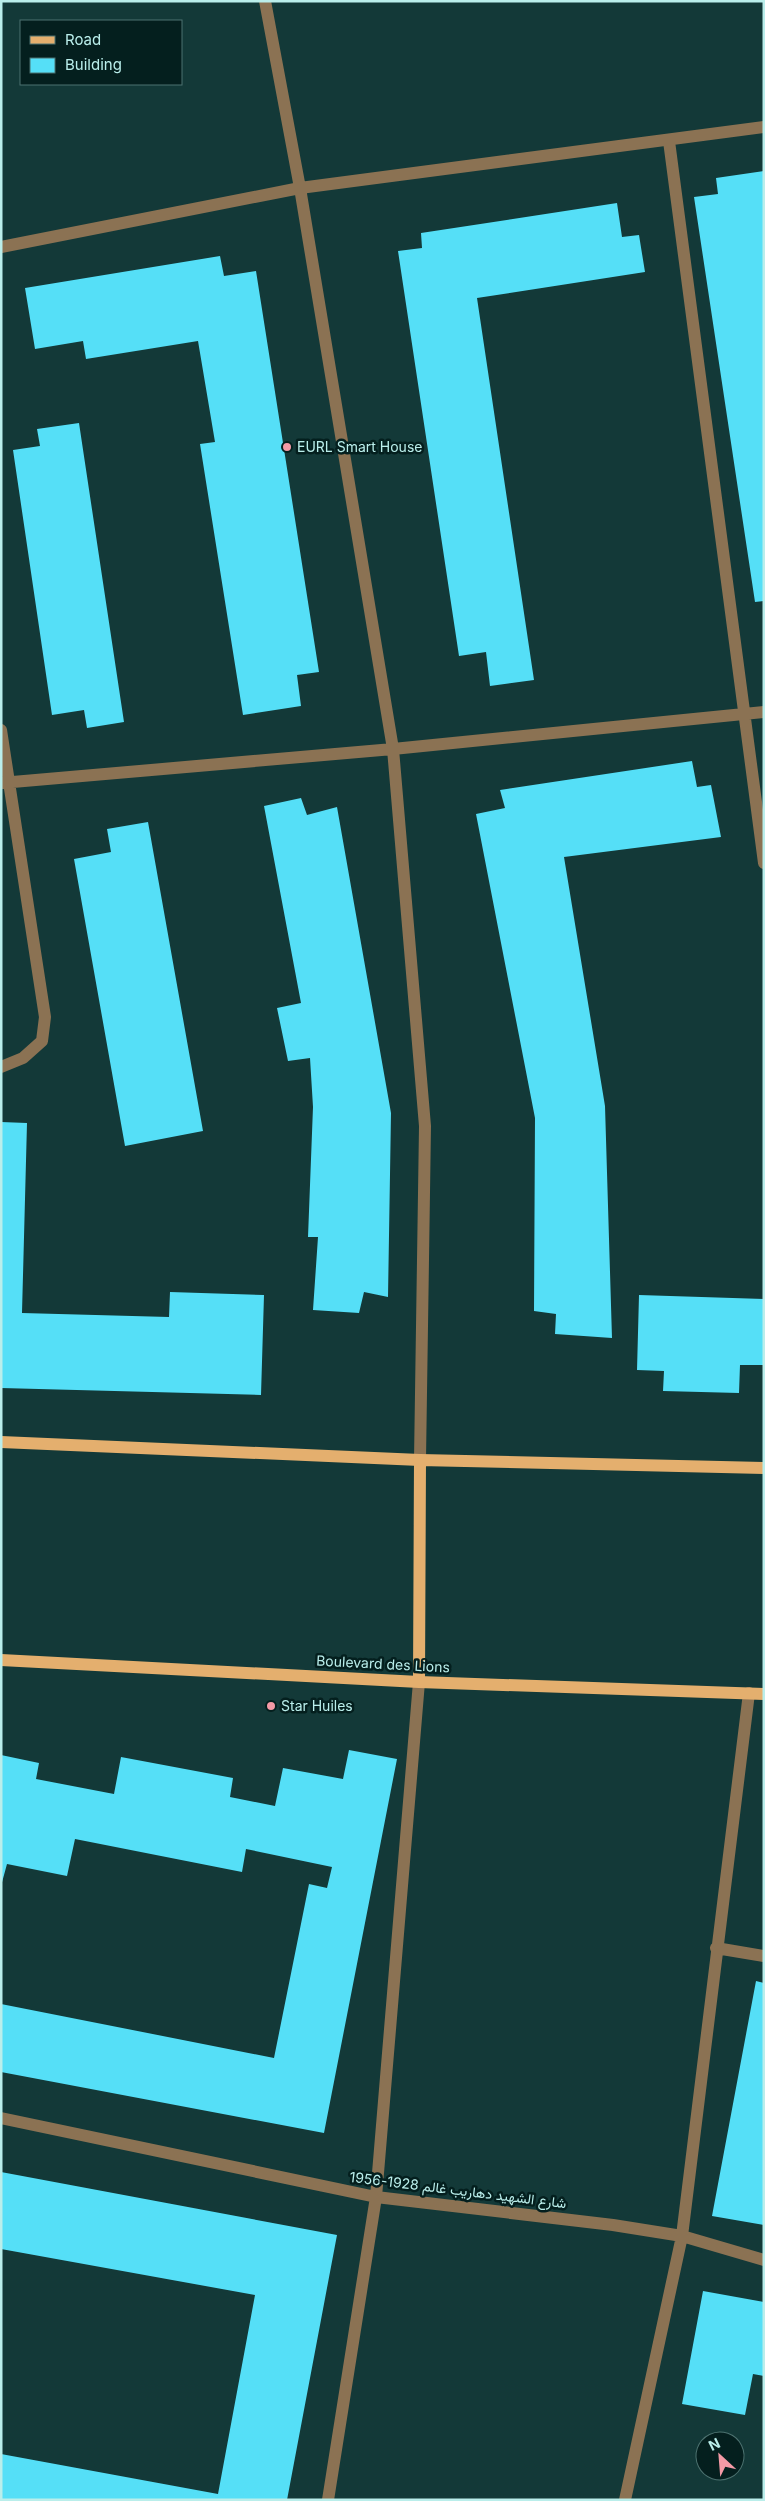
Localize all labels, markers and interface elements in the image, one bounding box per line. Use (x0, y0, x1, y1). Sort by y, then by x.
legend (20, 20, 182, 85)
text: Road (65, 30, 101, 49)
text: Building (65, 55, 122, 74)
place label: EURL Smart House (297, 438, 422, 455)
marker: EURL Smart House (281, 441, 293, 453)
street label: Boulevard des Lions (316, 1652, 450, 1675)
place label: Star Huiles (281, 1697, 353, 1714)
marker: Star Huiles (265, 1700, 277, 1712)
street label: شارع الشهيد دهاريب غالم 1928-1956 (348, 2168, 567, 2214)
north arrow (695, 2431, 745, 2481)
text: N (706, 2434, 723, 2454)

